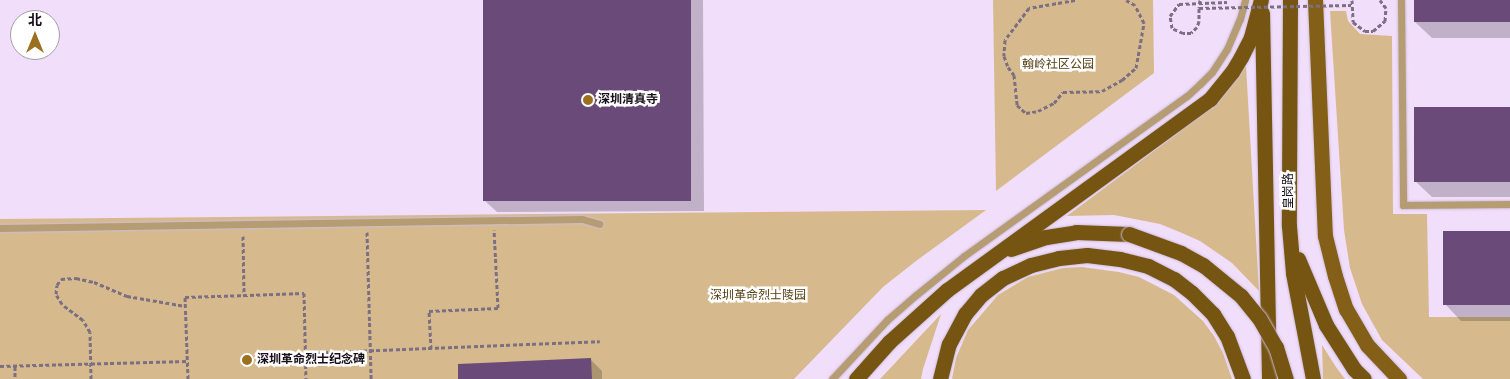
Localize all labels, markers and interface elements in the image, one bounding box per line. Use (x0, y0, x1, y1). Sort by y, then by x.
north arrow (10, 10, 60, 60)
text: 北 (28, 11, 42, 30)
park label: 翰岭社区公园 (1022, 58, 1094, 72)
place label: 深圳清真寺 (598, 93, 658, 107)
marker: 深圳清真寺 (582, 94, 594, 106)
street label: 皇岗路 (1282, 173, 1296, 209)
park label: 深圳革命烈士陵园 (710, 289, 806, 303)
place label: 深圳革命烈士纪念碑 (257, 353, 365, 367)
marker: 深圳革命烈士纪念碑 (241, 354, 253, 366)

